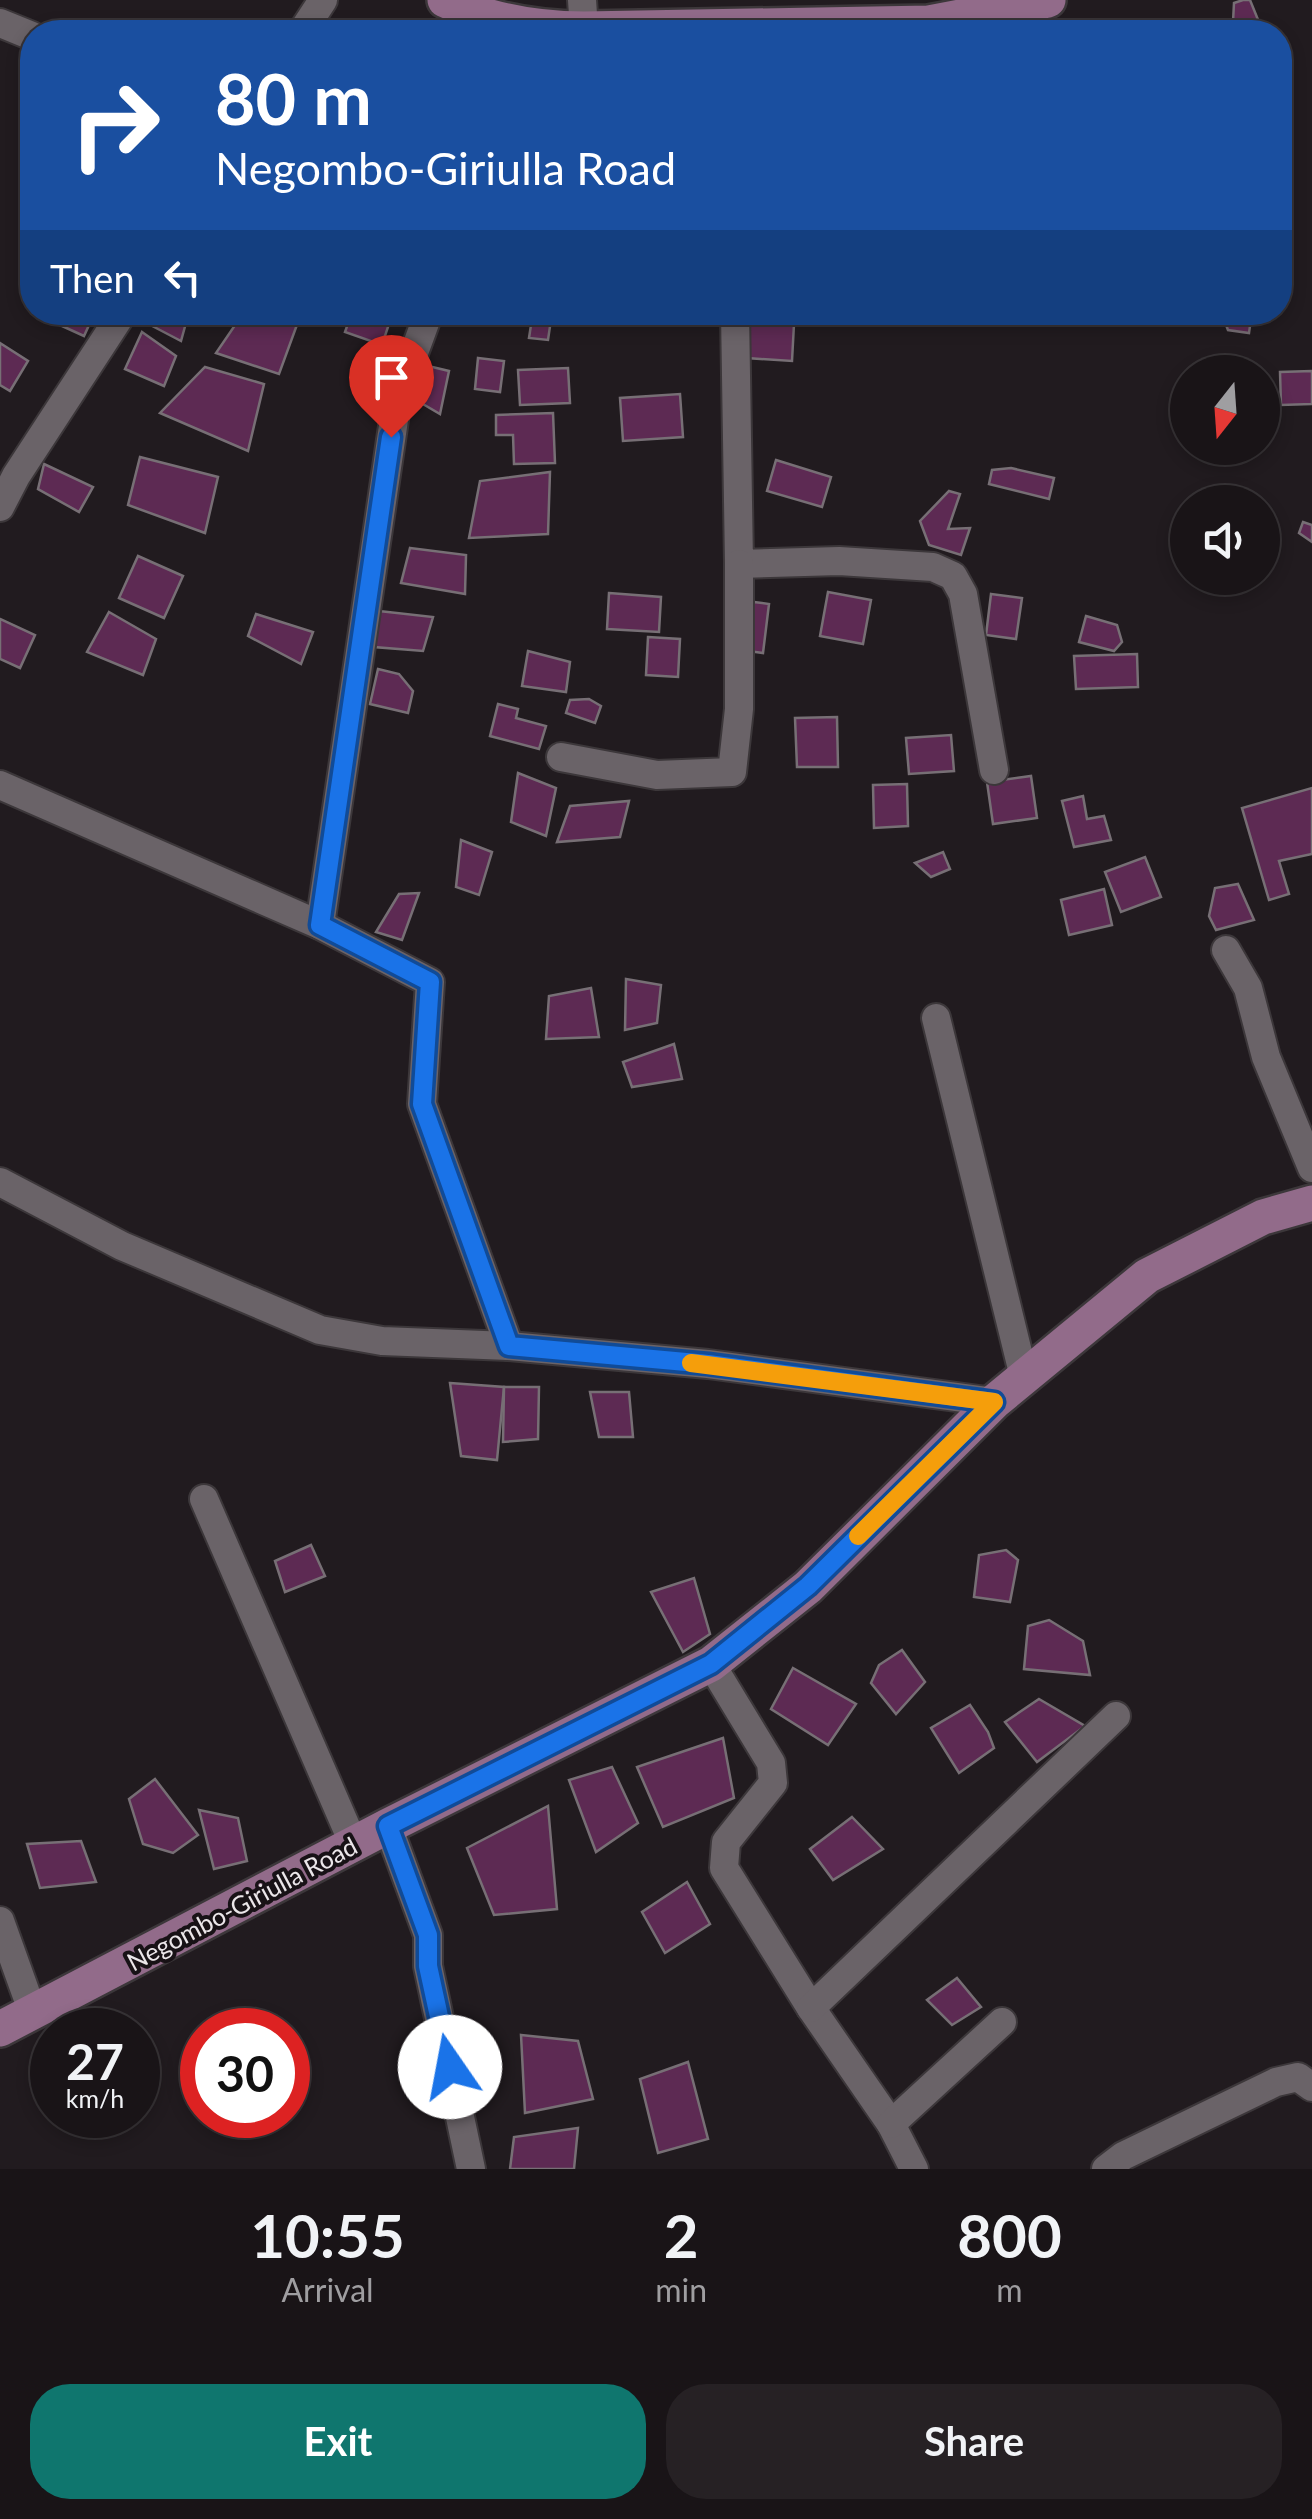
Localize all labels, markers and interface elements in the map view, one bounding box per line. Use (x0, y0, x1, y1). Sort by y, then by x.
text: 80 m (215, 56, 372, 140)
icon: right (50, 60, 180, 190)
text: Negombo-Giriulla Road (215, 141, 676, 195)
icon: left (155, 250, 210, 305)
text: Then (50, 255, 135, 301)
pin (349, 335, 434, 438)
icon: arrive (364, 350, 419, 405)
north arrow (1170, 355, 1280, 465)
map controls (1170, 355, 1280, 595)
button: sound (1170, 485, 1280, 595)
street label: Negombo-Giriulla Road (121, 1830, 362, 1976)
speed limit sign: 30 (180, 2008, 310, 2138)
position arrow (398, 2015, 502, 2119)
text: 27 (66, 2031, 124, 2091)
text: km/h (66, 2083, 124, 2113)
text: 10:55 (250, 2199, 405, 2271)
text: 2 (664, 2199, 699, 2271)
text: 800 (957, 2199, 1062, 2271)
text: Arrival (281, 2270, 374, 2309)
text: min (655, 2270, 707, 2309)
text: m (996, 2270, 1023, 2309)
button: Exit (30, 2384, 646, 2499)
button: Share (666, 2384, 1282, 2499)

